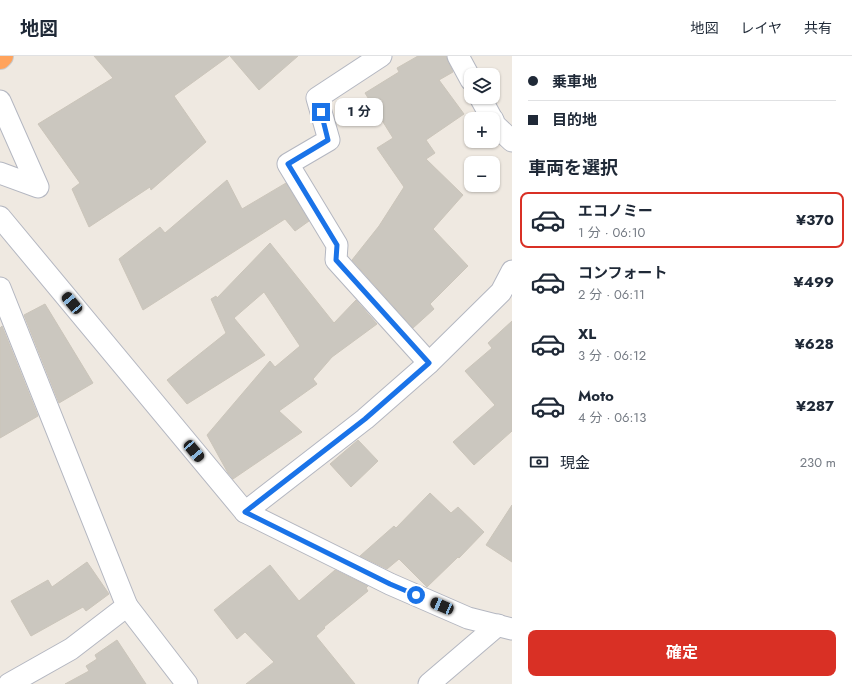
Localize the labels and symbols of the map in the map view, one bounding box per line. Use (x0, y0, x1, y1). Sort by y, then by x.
callout: 1 分 (335, 98, 383, 126)
route end (312, 103, 330, 121)
car (60, 290, 84, 316)
car (182, 438, 206, 464)
route start (407, 586, 425, 604)
car (429, 596, 455, 616)

